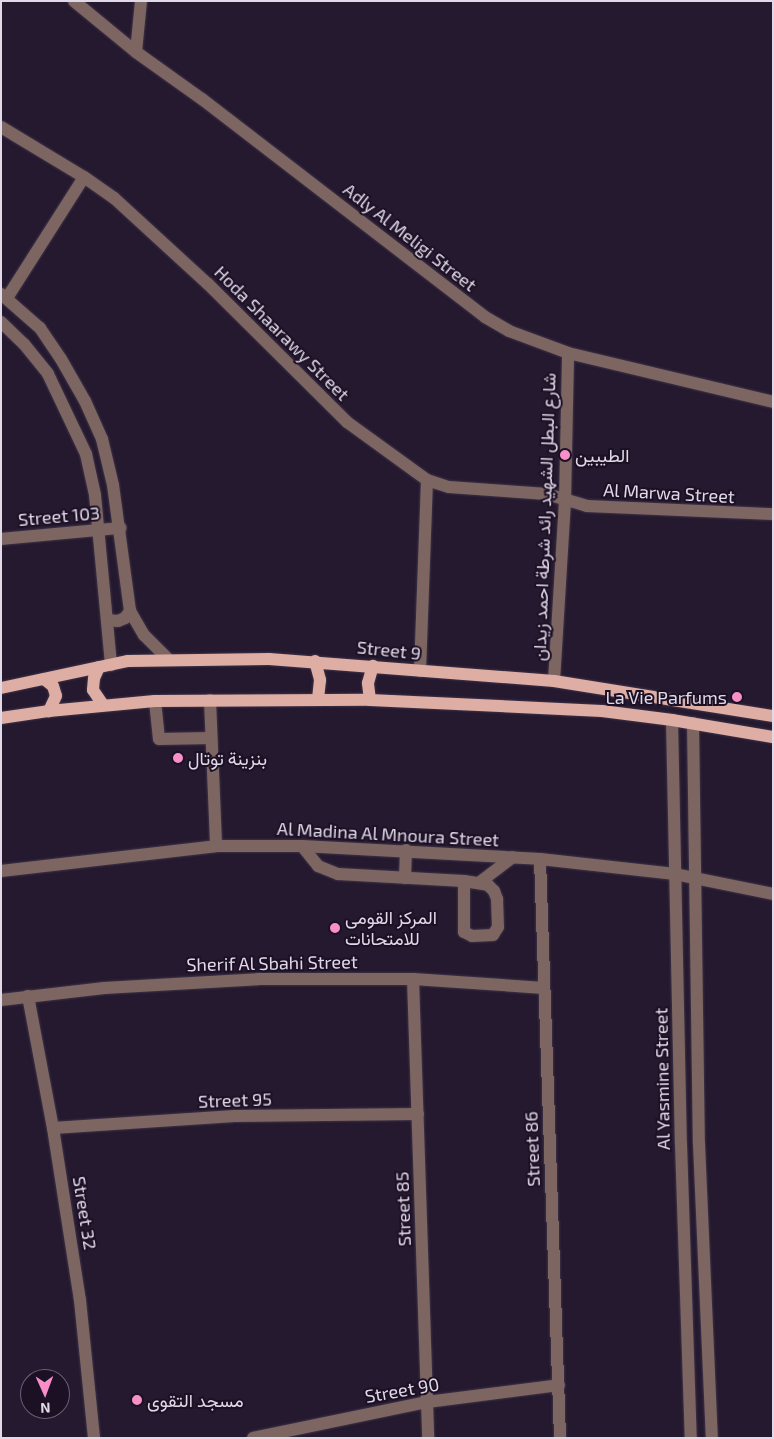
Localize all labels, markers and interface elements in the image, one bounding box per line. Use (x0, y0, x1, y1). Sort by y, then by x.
street label: Adly Al Meligi Street (339, 178, 481, 296)
street label: Hoda Shaarawy Street (210, 261, 354, 405)
street label: شارع البطل الشهيد رائد شرطة احمد زيدان (528, 372, 560, 662)
place label: الطيبين (575, 444, 629, 466)
marker: الطيبين (559, 449, 571, 461)
street label: Al Marwa Street (602, 479, 736, 507)
street label: Street 103 (17, 502, 101, 530)
street label: Street 9 (356, 636, 422, 664)
place label: La Vie Parfums (605, 686, 727, 708)
marker: La Vie Parfums (731, 691, 743, 703)
place label: بنزينة توتال (188, 747, 267, 769)
marker: بنزينة توتال (172, 752, 184, 764)
street label: Al Madina Al Mnoura Street (276, 817, 500, 851)
place label: المركز القومى للامتحانات (345, 907, 437, 950)
marker: المركز القومى للامتحانات (329, 922, 341, 934)
street label: Sherif Al Sbahi Street (186, 951, 358, 975)
street label: Al Yasmine Street (650, 1007, 674, 1151)
street label: Street 95 (198, 1088, 272, 1112)
street label: Street 86 (520, 1111, 544, 1187)
street label: Street 85 (391, 1171, 415, 1247)
street label: Street 32 (69, 1175, 101, 1251)
north arrow (20, 1369, 70, 1419)
street label: Street 90 (363, 1373, 441, 1407)
place label: مسجد التقوى (147, 1389, 244, 1411)
marker: مسجد التقوى (131, 1394, 143, 1406)
text: N (40, 1400, 51, 1417)

